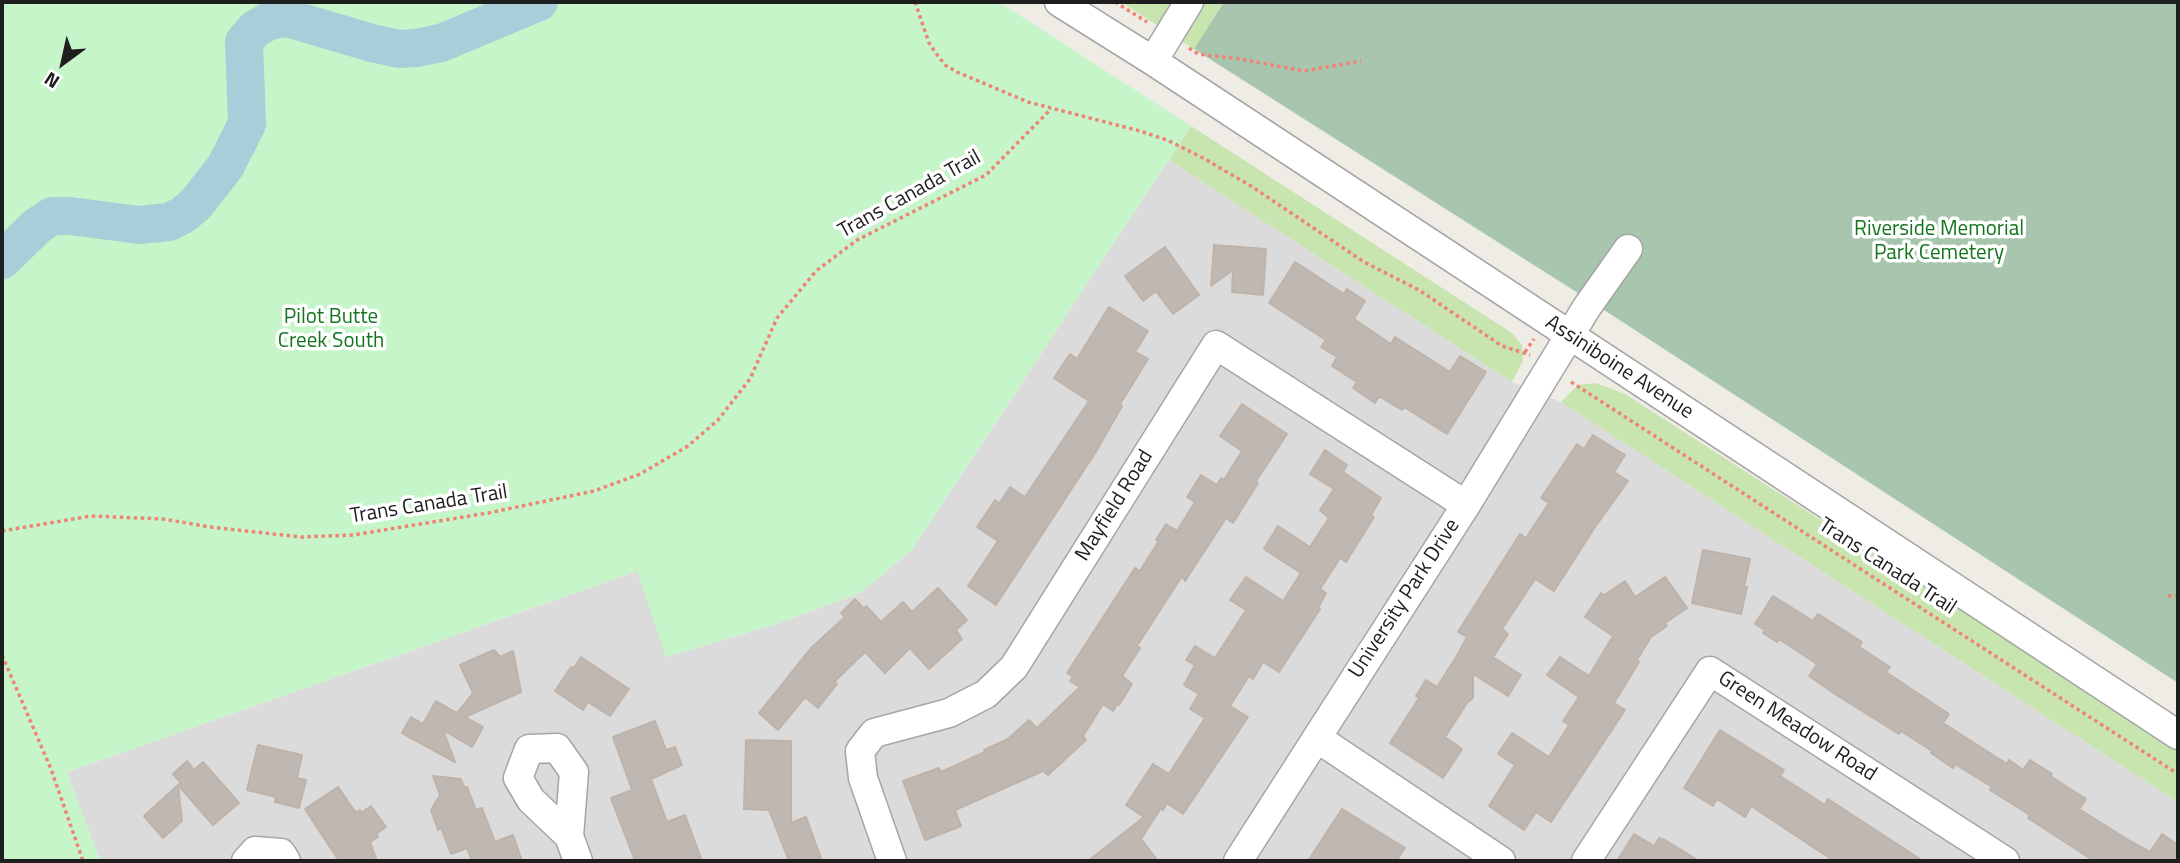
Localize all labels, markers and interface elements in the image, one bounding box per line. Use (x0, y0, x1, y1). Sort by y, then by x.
north arrow (28, 28, 98, 98)
text: N (38, 65, 65, 97)
street label: Trans Canada Trail (834, 145, 986, 245)
park label: Riverside Memorial Park Cemetery (1854, 217, 2024, 267)
park label: Pilot Butte Creek South (278, 305, 384, 355)
street label: Assiniboine Avenue (1540, 311, 1698, 425)
street label: Mayfield Road (1071, 446, 1159, 566)
street label: Trans Canada Trail (348, 480, 510, 530)
street label: Trans Canada Trail (1813, 513, 1961, 621)
street label: University Park Drive (1344, 515, 1466, 683)
street label: Green Meadow Road (1713, 666, 1881, 788)

